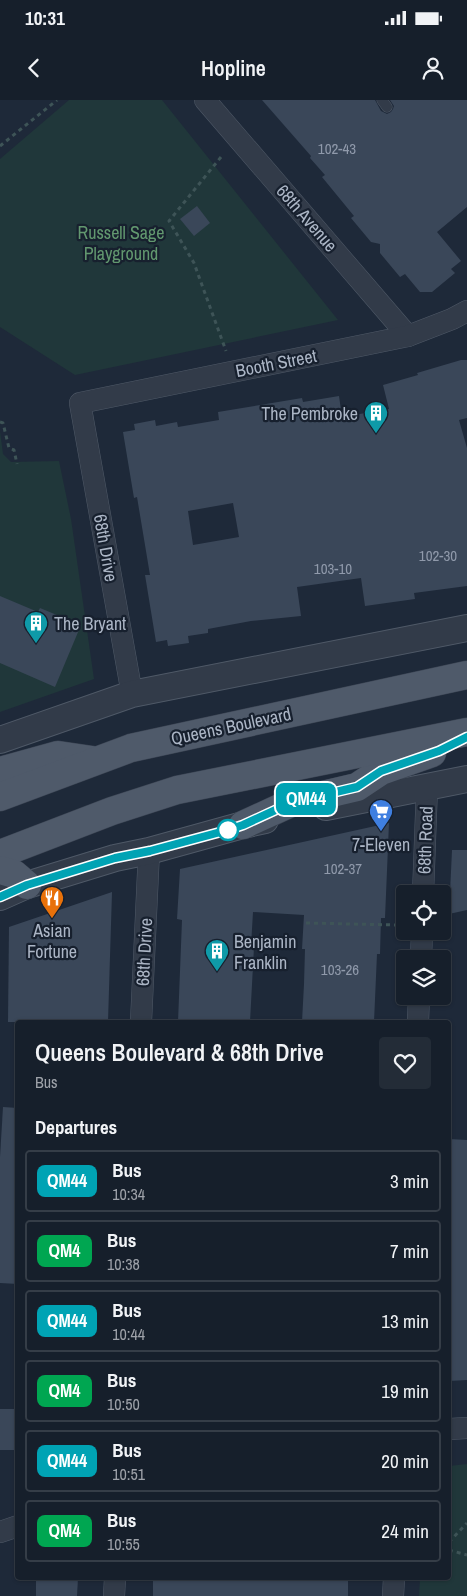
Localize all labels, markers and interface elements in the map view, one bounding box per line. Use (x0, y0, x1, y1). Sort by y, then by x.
text: 10:31 (25, 5, 65, 31)
text: Hopline (201, 53, 266, 83)
icon: back (20, 54, 48, 82)
icon: person (419, 54, 447, 82)
house number: 102-43 (318, 138, 356, 159)
street label: 68th Avenue (271, 179, 343, 257)
park label: Russell Sage Playground (78, 220, 164, 266)
street label: Booth Street (233, 343, 319, 383)
building icon: The Pembroke (363, 400, 389, 434)
place label: The Pembroke (261, 401, 358, 426)
street label: 68th Drive (88, 512, 124, 584)
house number: 102-30 (419, 545, 457, 566)
house number: 103-10 (314, 558, 352, 579)
building icon: The Bryant (23, 610, 49, 644)
place label: The Bryant (54, 611, 126, 636)
street label: Queens Boulevard (169, 701, 293, 751)
line badge: QM44 (271, 783, 341, 815)
text: QM44 (286, 786, 326, 811)
supermarket icon: 7-Eleven (368, 798, 394, 832)
street label: 68th Road (411, 806, 439, 874)
unlabelled marker (217, 819, 239, 841)
place label: 7-Eleven (352, 832, 410, 857)
house number: 102-37 (324, 858, 362, 879)
restaurant icon: Asian Fortune (39, 885, 65, 919)
map controls (396, 885, 451, 1005)
button: locate (396, 885, 451, 940)
street label: 68th Drive (130, 917, 158, 987)
place label: Asian Fortune (27, 918, 77, 964)
place label: Benjamin Franklin (234, 929, 296, 975)
building icon: Benjamin Franklin (204, 938, 230, 972)
button: layers (396, 950, 451, 1005)
house number: 103-26 (321, 959, 359, 980)
text: Queens Boulevard & 68th Drive (35, 1036, 324, 1068)
button: heart (379, 1037, 431, 1089)
text: Bus (35, 1071, 58, 1093)
text: Departures (35, 1114, 117, 1140)
text: Bus (112, 1157, 142, 1183)
text: QM44 (47, 1168, 87, 1193)
text: 3 min (390, 1168, 429, 1194)
text: 10:34 (112, 1183, 145, 1205)
text: Bus (107, 1227, 136, 1253)
text: QM4 (49, 1238, 81, 1263)
text: 7 min (390, 1238, 429, 1264)
text: 10:38 (107, 1253, 140, 1275)
text: Bus (112, 1297, 142, 1323)
text: QM44 (47, 1308, 87, 1333)
text: 13 min (381, 1308, 429, 1334)
text: 10:44 (112, 1323, 145, 1345)
text: Bus (107, 1367, 136, 1393)
text: QM4 (49, 1378, 81, 1403)
text: 19 min (381, 1378, 429, 1404)
text: 10:50 (107, 1393, 140, 1415)
text: Bus (112, 1437, 142, 1463)
text: QM44 (47, 1448, 87, 1473)
text: 20 min (381, 1448, 429, 1474)
text: 10:51 (112, 1463, 145, 1485)
text: Bus (107, 1507, 136, 1533)
text: QM4 (49, 1518, 81, 1543)
text: 24 min (381, 1518, 429, 1544)
text: 10:55 (107, 1533, 140, 1555)

